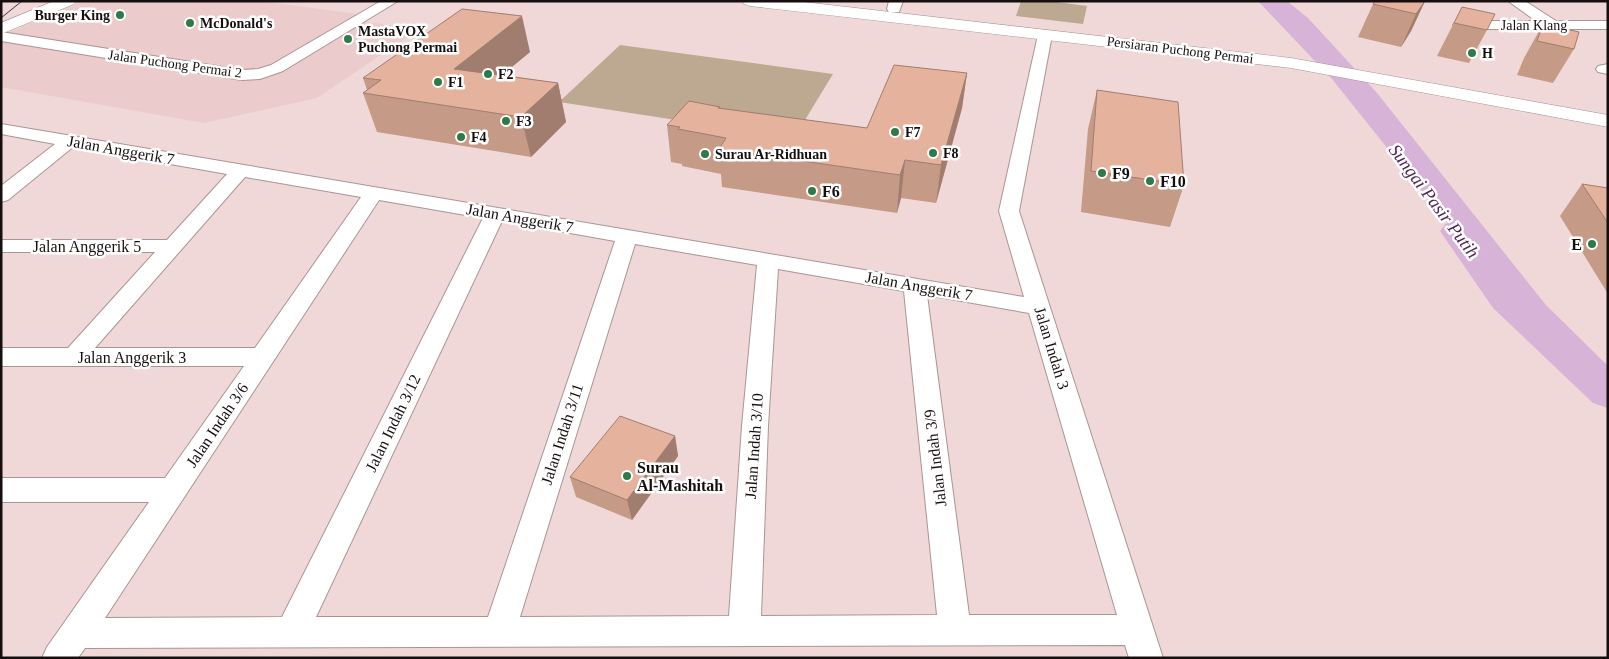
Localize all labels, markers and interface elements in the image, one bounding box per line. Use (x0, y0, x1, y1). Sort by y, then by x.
place label: Burger King (34, 8, 110, 23)
marker: Burger King (114, 9, 126, 21)
place label: McDonald's (200, 16, 273, 31)
marker: McDonald's (184, 17, 196, 29)
street label: Jalan Klang (1501, 18, 1567, 33)
place label: MastaVOX Puchong Permai (358, 24, 457, 55)
marker: MastaVOX Puchong Permai (342, 33, 354, 45)
street label: Persiaran Puchong Permai (1106, 34, 1254, 66)
place label: H (1482, 46, 1493, 61)
street label: Jalan Puchong Permai 2 (107, 47, 243, 81)
marker: H (1466, 47, 1478, 59)
place label: F2 (498, 67, 514, 82)
marker: F2 (482, 68, 494, 80)
place label: F1 (448, 75, 464, 90)
marker: F1 (432, 76, 444, 88)
place label: F3 (516, 114, 532, 129)
marker: F3 (500, 115, 512, 127)
place label: F7 (905, 125, 921, 140)
marker: F7 (889, 126, 901, 138)
place label: F4 (471, 130, 487, 145)
marker: F4 (455, 131, 467, 143)
street label: Jalan Anggerik 7 (66, 132, 176, 169)
water label: Sungai Pasir Putih (1385, 140, 1483, 262)
place label: F8 (943, 146, 959, 161)
place label: Surau Ar-Ridhuan (715, 147, 827, 162)
marker: F8 (927, 147, 939, 159)
marker: Surau Ar-Ridhuan (699, 148, 711, 160)
place label: F9 (1112, 165, 1130, 182)
marker: F9 (1096, 167, 1108, 179)
place label: F10 (1160, 173, 1186, 190)
marker: F10 (1144, 175, 1156, 187)
place label: F6 (822, 183, 840, 200)
marker: F6 (806, 185, 818, 197)
street label: Jalan Anggerik 7 (465, 200, 575, 237)
place label: E (1571, 236, 1582, 253)
street label: Jalan Anggerik 5 (33, 238, 141, 256)
marker: E (1586, 238, 1598, 250)
street label: Jalan Anggerik 7 (864, 268, 974, 305)
street label: Jalan Indah 3 (1031, 305, 1073, 391)
street label: Jalan Anggerik 3 (78, 349, 186, 367)
street label: Jalan Indah 3/12 (362, 372, 424, 474)
street label: Jalan Indah 3/6 (183, 380, 251, 470)
street label: Jalan Indah 3/11 (538, 381, 586, 487)
street label: Jalan Indah 3/10 (742, 393, 766, 499)
street label: Jalan Indah 3/9 (921, 408, 949, 508)
place label: Surau Al-Mashitah (637, 459, 723, 494)
marker: Surau Al-Mashitah (621, 470, 633, 482)

